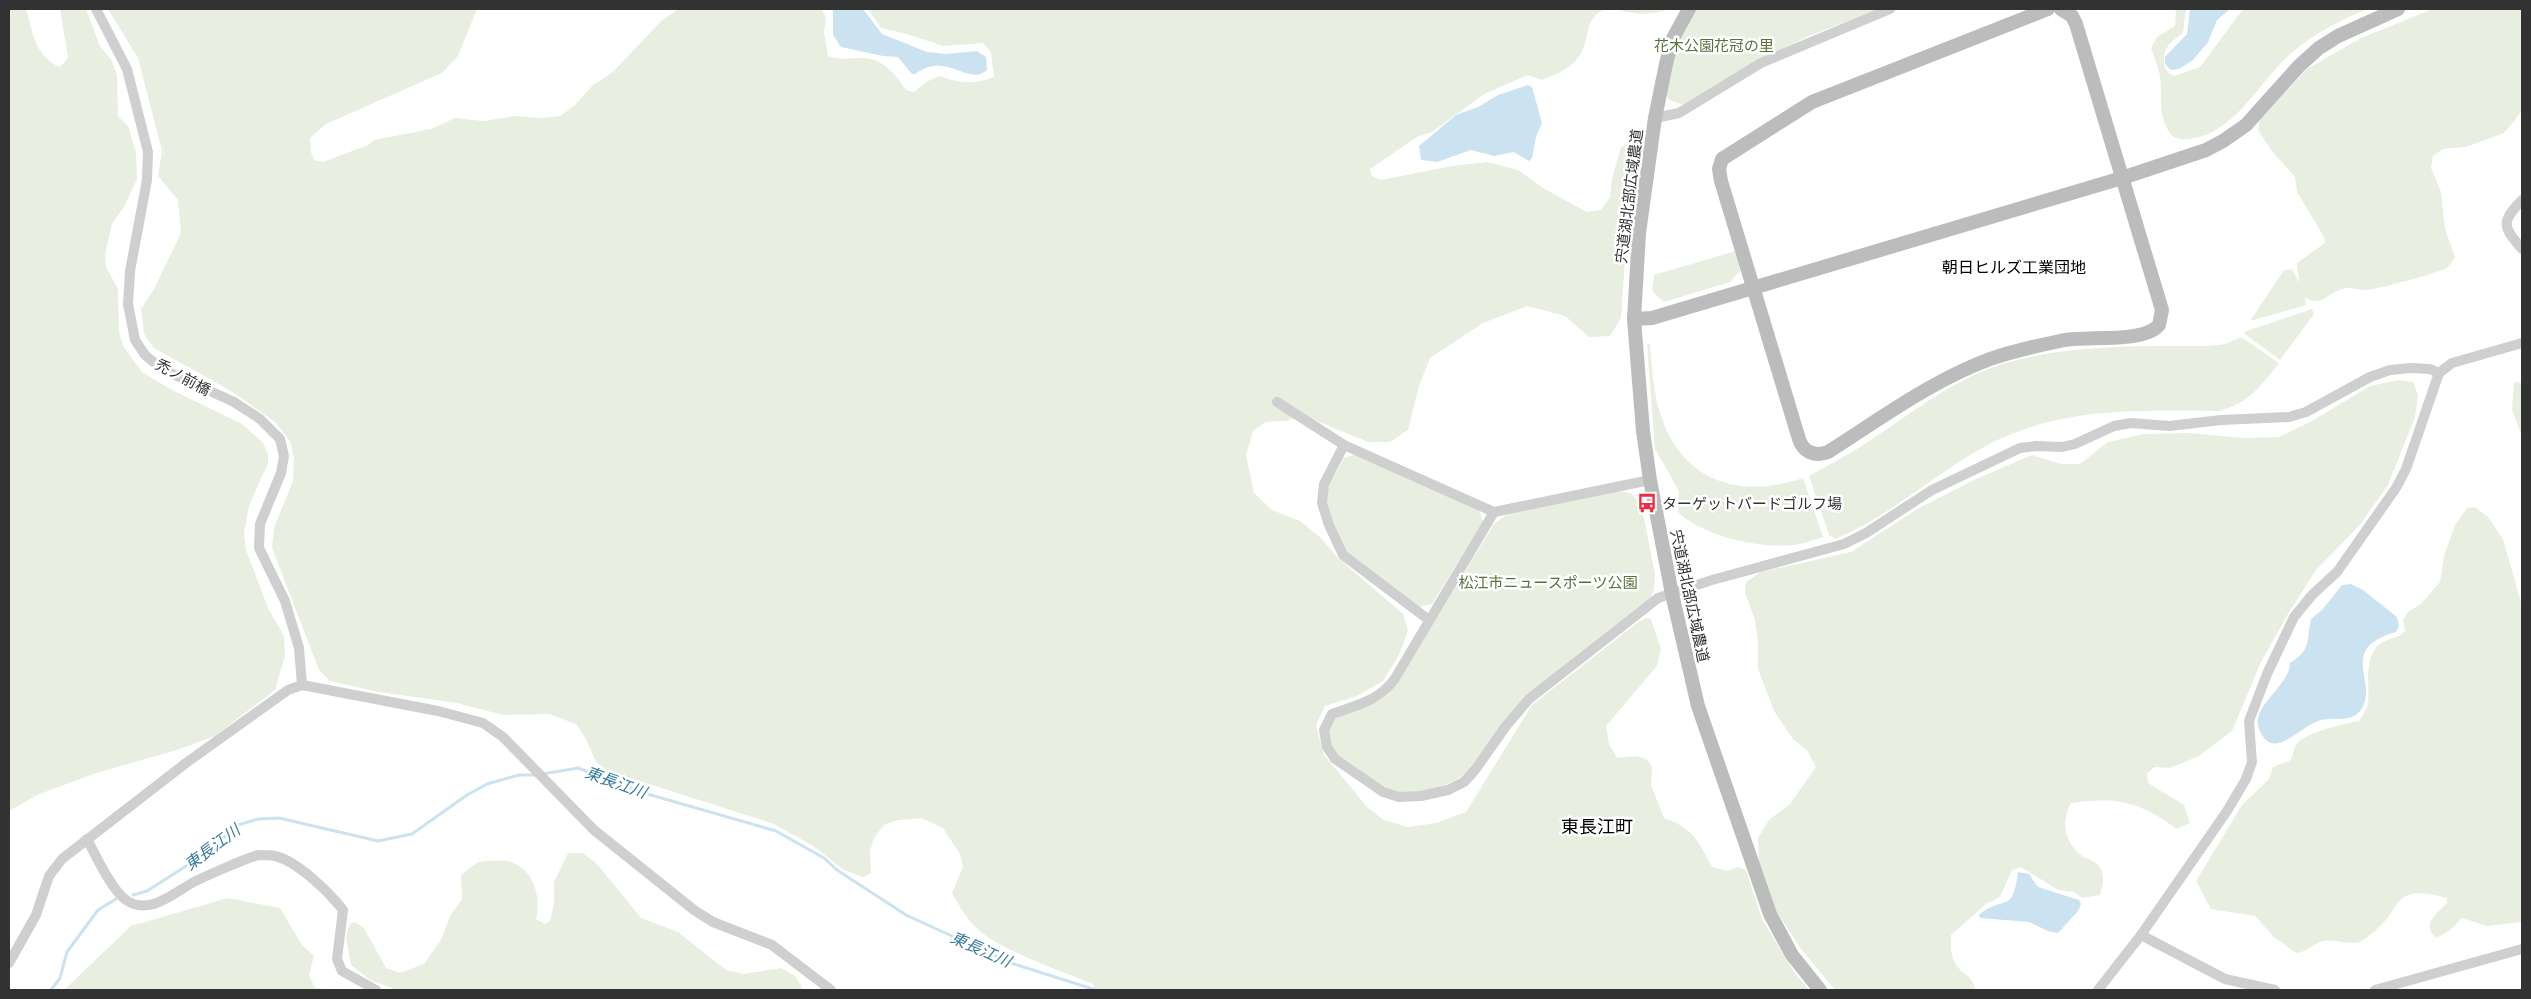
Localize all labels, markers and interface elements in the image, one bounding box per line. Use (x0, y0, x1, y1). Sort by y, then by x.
park label: 花木公園花冠の里 (1654, 35, 1774, 56)
street label: 宍道湖北部広域農道 (1610, 128, 1648, 264)
district label: 朝日ヒルズ工業団地 (1942, 256, 2086, 278)
street label: 禿ノ前橋 (152, 354, 214, 400)
bus stop icon: ターゲットバードゴルフ場 (1636, 492, 1658, 514)
place label: ターゲットバードゴルフ場 (1662, 493, 1842, 514)
street label: 宍道湖北部広域農道 (1666, 528, 1714, 664)
park label: 松江市ニュースポーツ公園 (1459, 572, 1637, 593)
water label: 東長江川 (582, 761, 652, 804)
district label: 東長江町 (1561, 814, 1633, 838)
water label: 東長江川 (180, 818, 246, 875)
water label: 東長江川 (947, 926, 1017, 973)

